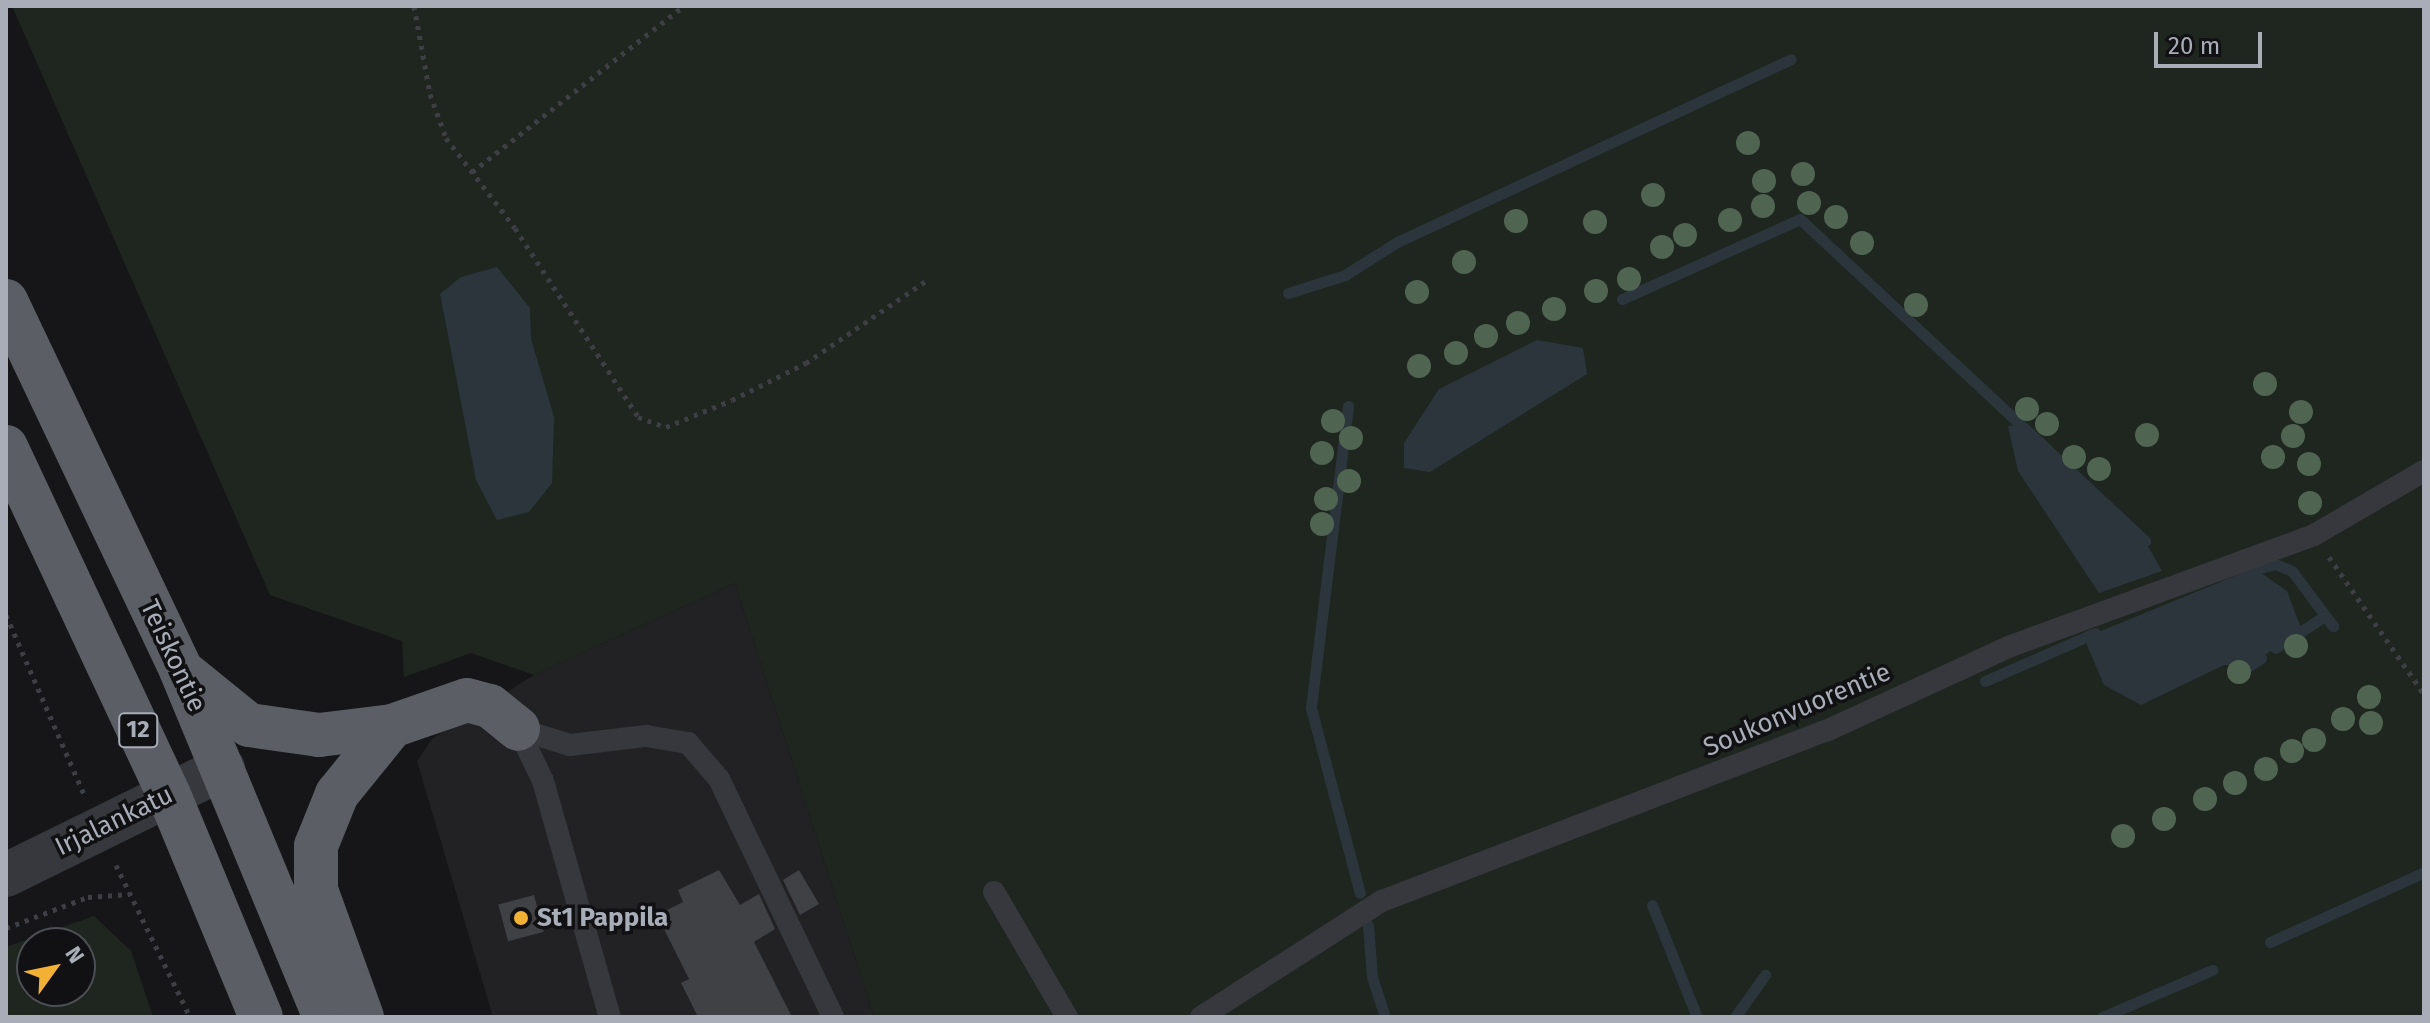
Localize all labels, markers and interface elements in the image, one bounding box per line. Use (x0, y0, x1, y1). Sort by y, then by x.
scale bar (2158, 16, 2266, 66)
text: 20 m (2168, 32, 2220, 60)
street label: Teiskontie (133, 595, 213, 717)
street label: Soukonvuorentie (1699, 656, 1895, 764)
road number: 12 (118, 710, 158, 750)
street label: Irjalankatu (50, 779, 178, 863)
place label: St1 Pappila (537, 902, 668, 934)
marker: St1 Pappila (512, 909, 530, 927)
north arrow (16, 927, 96, 1007)
text: N (60, 941, 90, 968)

